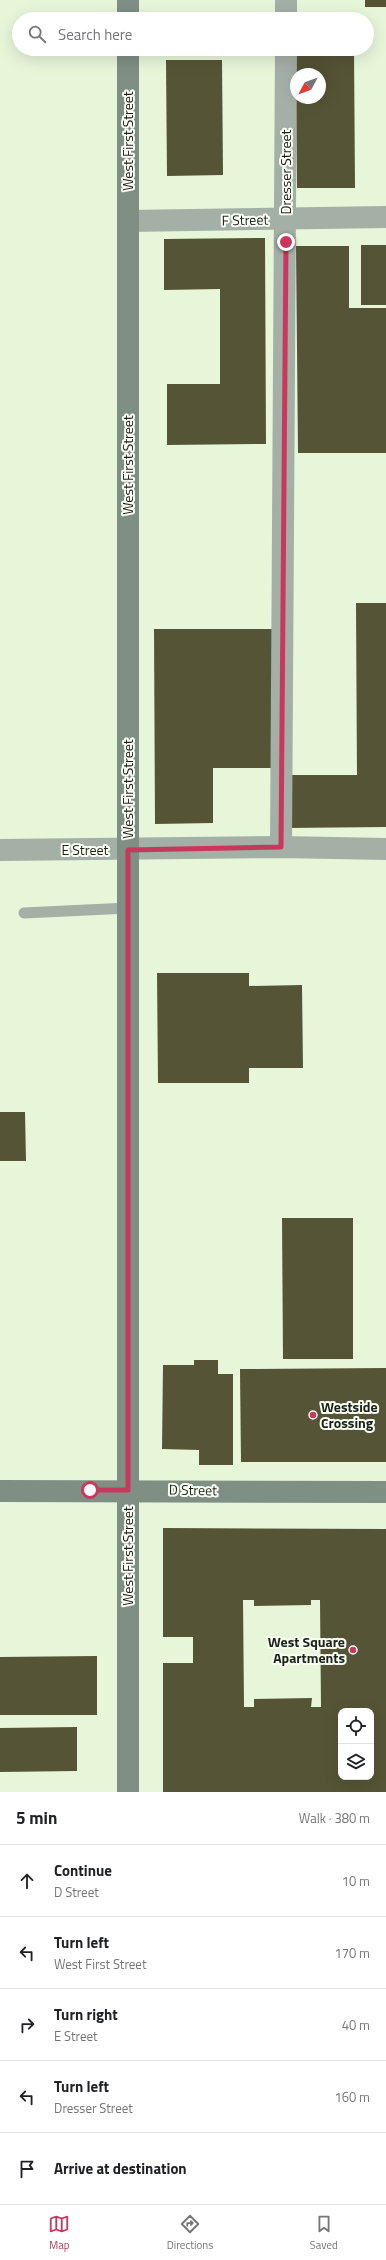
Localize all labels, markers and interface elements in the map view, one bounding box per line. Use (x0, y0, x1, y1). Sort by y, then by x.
search box (12, 12, 374, 56)
icon: search (26, 23, 48, 45)
text: Search here (58, 23, 132, 46)
north arrow (290, 68, 326, 104)
street label: West First Street (117, 91, 138, 191)
street label: Dresser Street (275, 129, 296, 214)
street label: F Street (222, 209, 269, 230)
route end (277, 233, 295, 251)
street label: West First Street (117, 415, 138, 515)
street label: West First Street (117, 739, 138, 839)
street label: E Street (62, 839, 109, 860)
place label: Westside Crossing (321, 1396, 378, 1433)
marker: Westside Crossing (308, 1410, 318, 1420)
street label: D Street (169, 1479, 217, 1500)
route start (81, 1481, 99, 1499)
street label: West First Street (117, 1506, 138, 1606)
place label: West Square Apartments (268, 1631, 345, 1668)
marker: West Square Apartments (348, 1645, 358, 1655)
map controls (338, 1708, 374, 1780)
button: locate (338, 1708, 374, 1744)
button: layers (338, 1744, 374, 1780)
text: 5 min (16, 1805, 57, 1831)
text: Walk · 380 m (299, 1808, 370, 1828)
text: Continue (54, 1859, 112, 1882)
icon: ahead (16, 1870, 38, 1892)
text: 10 m (342, 1871, 370, 1891)
text: D Street (54, 1882, 99, 1902)
text: Turn left (54, 1931, 109, 1954)
icon: left (16, 1942, 38, 1964)
text: 170 m (334, 1943, 370, 1963)
text: West First Street (54, 1954, 146, 1974)
text: Turn right (54, 2003, 118, 2026)
icon: right (16, 2014, 38, 2036)
text: 40 m (342, 2015, 370, 2035)
text: E Street (54, 2026, 98, 2046)
text: Turn left (54, 2075, 109, 2098)
icon: left (16, 2086, 38, 2108)
text: 160 m (334, 2087, 370, 2107)
text: Dresser Street (54, 2098, 133, 2118)
text: Arrive at destination (54, 2157, 187, 2180)
icon: arrive (16, 2158, 38, 2180)
tab: Map (48, 2213, 70, 2253)
tab: Directions (167, 2213, 213, 2253)
tab: Saved (310, 2213, 338, 2253)

